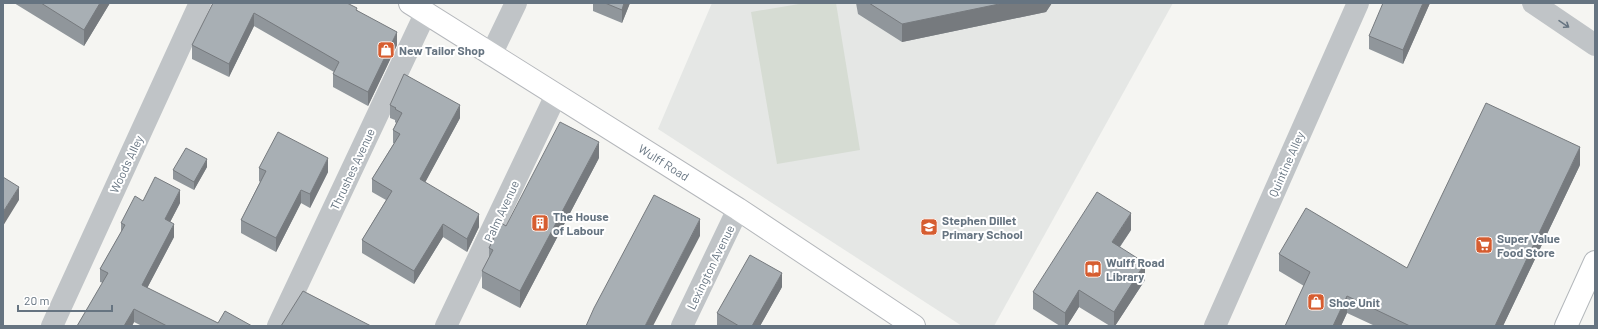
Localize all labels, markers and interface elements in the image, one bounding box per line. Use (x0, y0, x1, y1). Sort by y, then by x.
one-way arrow (1558, 20, 1569, 28)
shop icon: New Tailor Shop (376, 40, 396, 60)
place label: New Tailor Shop (399, 43, 485, 57)
street label: Thrushes Avenue (327, 126, 377, 212)
street label: Quintine Alley (1265, 129, 1307, 199)
street label: Woods Alley (106, 132, 146, 195)
street label: Wulff Road (636, 141, 692, 183)
street label: Palm Avenue (481, 178, 521, 244)
place label: The House of Labour (553, 209, 609, 237)
building icon: The House of Labour (530, 213, 550, 233)
place label: Stephen Dillet Primary School (942, 213, 1023, 241)
school or university icon: Stephen Dillet Primary School (919, 217, 939, 237)
street label: Lexington Avenue (683, 222, 737, 312)
place label: Super Value Food Store (1497, 231, 1561, 259)
supermarket icon: Super Value Food Store (1474, 235, 1494, 255)
place label: Wulff Road Library (1106, 255, 1165, 283)
library icon: Wulff Road Library (1083, 259, 1103, 279)
scale bar (18, 287, 112, 313)
shop icon: Shoe Unit (1306, 292, 1326, 312)
text: 20 m (24, 293, 50, 307)
place label: Shoe Unit (1329, 295, 1380, 309)

